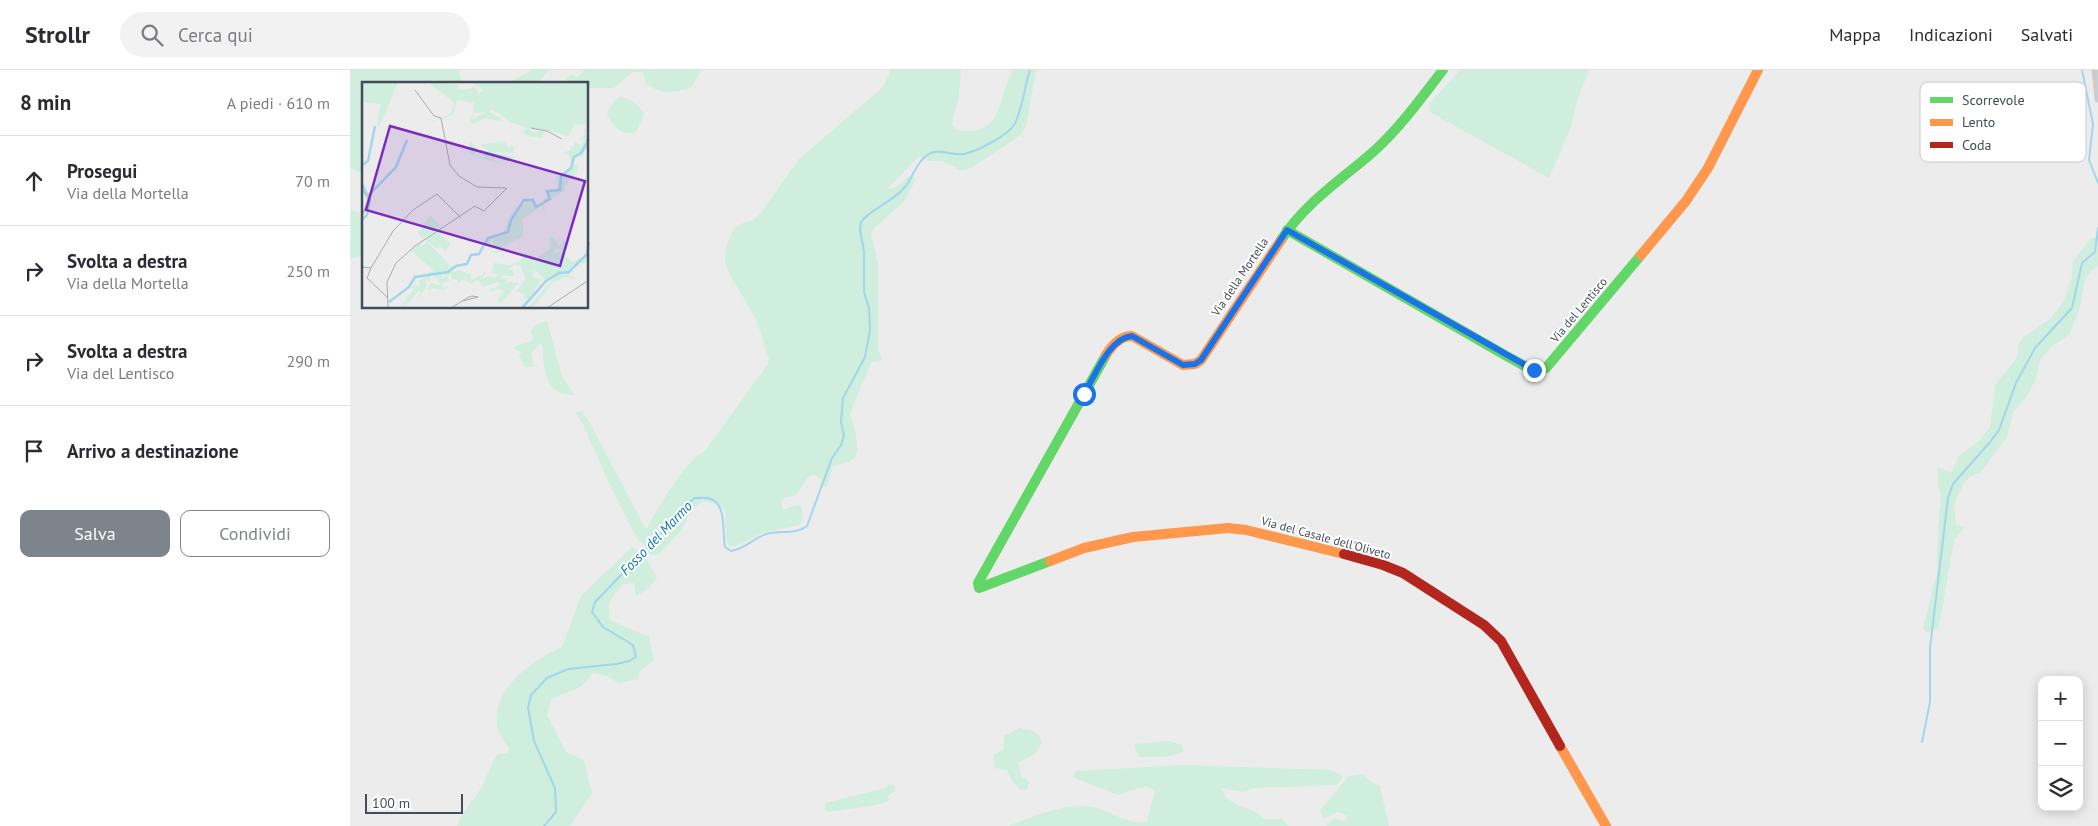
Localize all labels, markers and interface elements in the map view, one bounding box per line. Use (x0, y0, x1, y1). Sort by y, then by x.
search box (120, 12, 470, 57)
text: Strollr (25, 19, 90, 50)
icon: search (138, 21, 166, 49)
text: Cerca qui (178, 23, 253, 47)
text: Mappa (1829, 23, 1881, 46)
text: Indicazioni (1909, 23, 1993, 46)
text: Salvati (2021, 23, 2073, 46)
inset map (362, 82, 589, 309)
legend (1920, 82, 2086, 162)
text: 8 min (20, 89, 71, 116)
text: Scorrevole (1962, 91, 2025, 109)
text: A piedi · 610 m (227, 93, 330, 113)
text: Lento (1962, 113, 1995, 131)
text: Coda (1962, 136, 1992, 154)
text: Prosegui (67, 159, 137, 183)
icon: ahead (20, 167, 48, 195)
text: 70 m (295, 171, 330, 191)
text: Via della Mortella (67, 183, 189, 203)
street label: Via della Mortella (1207, 235, 1271, 320)
text: Svolta a destra (67, 249, 188, 273)
icon: right (20, 257, 48, 285)
text: 250 m (287, 261, 330, 281)
text: Via della Mortella (67, 273, 189, 293)
street label: Via del Lentisco (1546, 274, 1610, 346)
text: Svolta a destra (67, 339, 188, 363)
icon: right (20, 347, 48, 375)
text: 290 m (287, 351, 330, 371)
route end (1523, 359, 1546, 382)
text: Via del Lentisco (67, 363, 174, 383)
route start (1073, 383, 1096, 406)
icon: arrive (20, 437, 48, 465)
text: Arrivo a destinazione (67, 439, 239, 463)
water label: Fosso del Marmo (616, 497, 696, 579)
button: Salva (20, 510, 170, 557)
button: Condividi (180, 510, 330, 557)
street label: Via del Casale dell'Oliveto (1259, 513, 1393, 562)
map controls (2038, 676, 2083, 811)
button: + (2038, 676, 2083, 721)
button: − (2038, 721, 2083, 766)
button: layers (2038, 766, 2083, 811)
scale bar (365, 791, 462, 814)
text: 100 m (372, 794, 410, 812)

